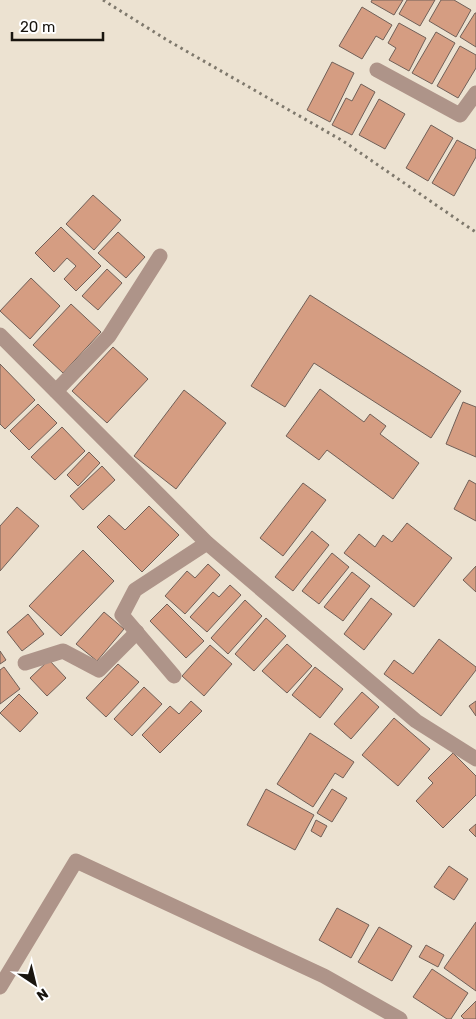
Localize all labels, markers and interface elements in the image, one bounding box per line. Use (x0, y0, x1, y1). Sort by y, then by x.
scale bar (12, 10, 104, 42)
text: 20 m (20, 18, 55, 36)
north arrow (10, 959, 60, 1009)
text: N (33, 984, 51, 1004)

